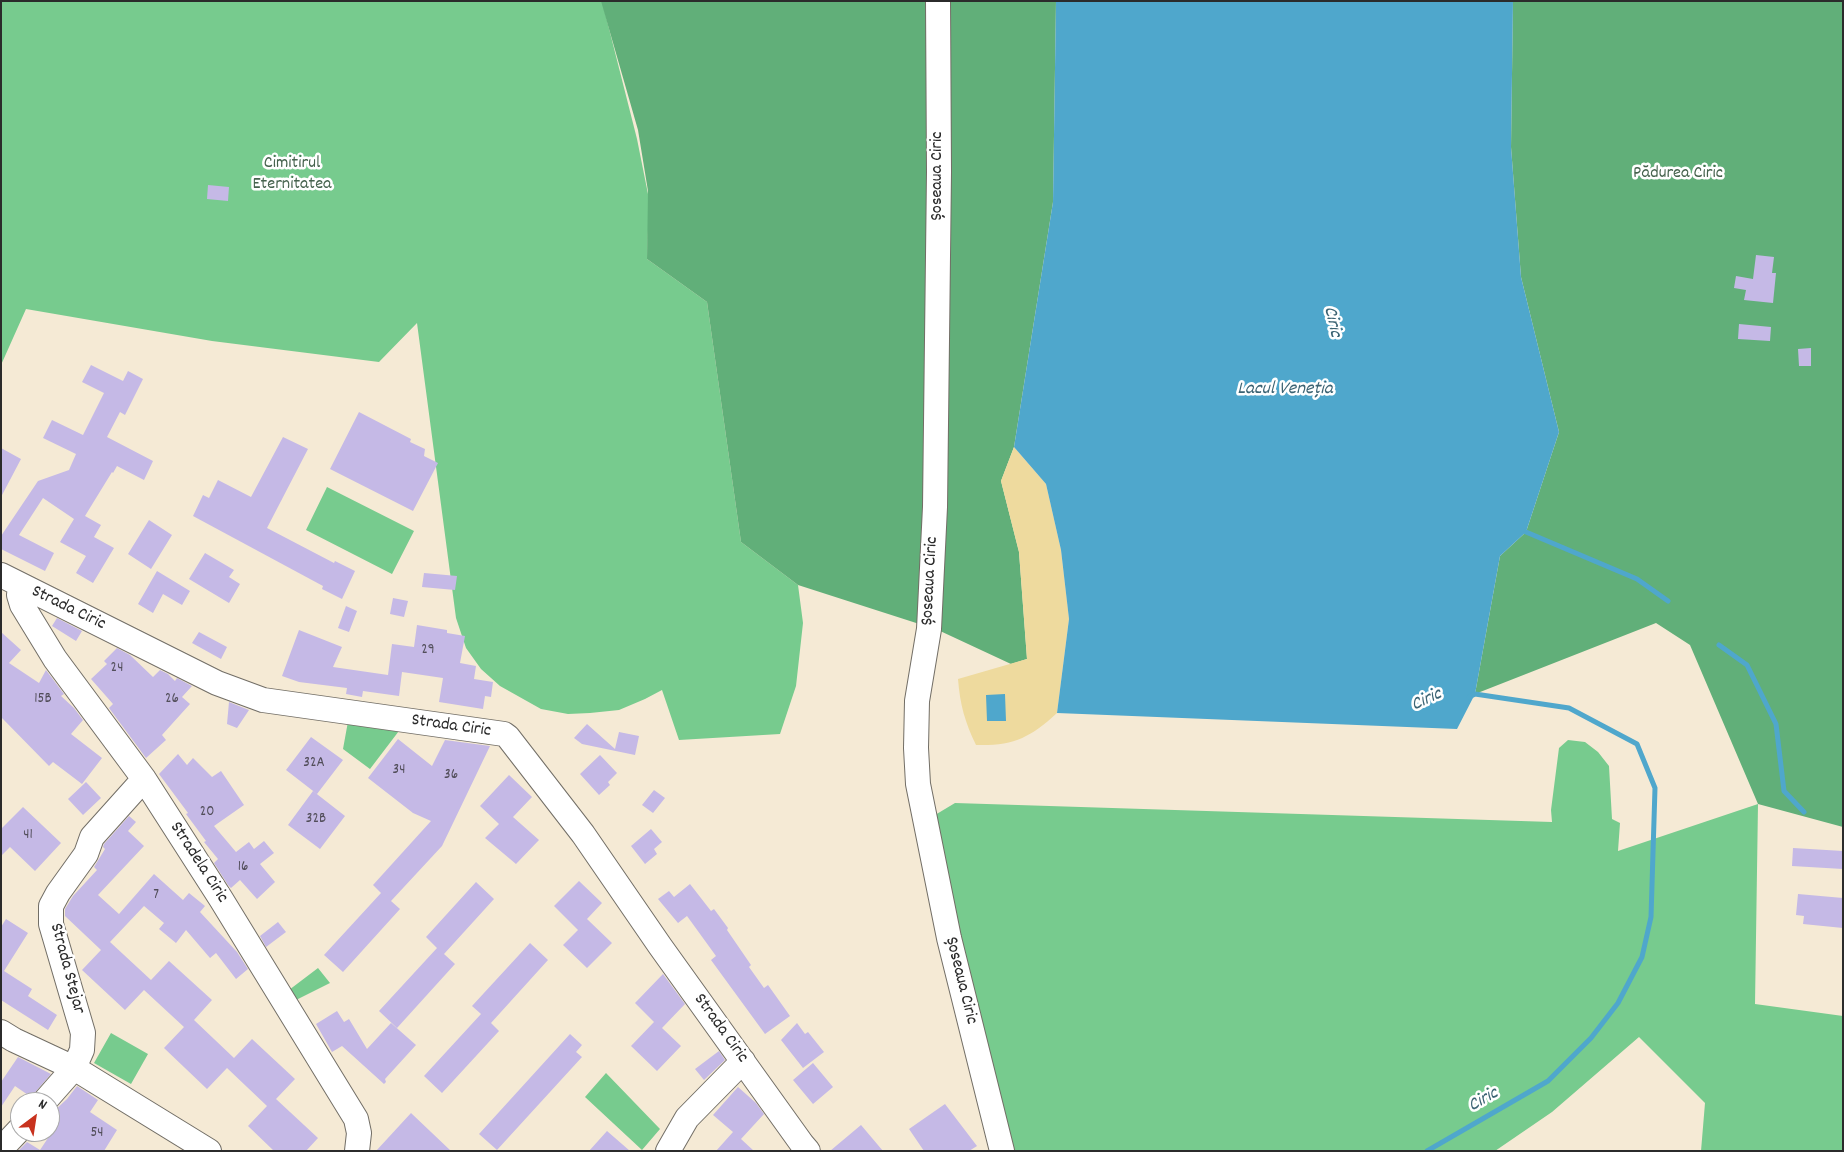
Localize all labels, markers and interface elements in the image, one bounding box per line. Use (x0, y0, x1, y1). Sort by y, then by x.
street label: Șoseaua Ciric (928, 131, 950, 221)
park label: Cimitirul Eternitatea (252, 154, 332, 196)
park label: Pădurea Ciric (1633, 164, 1723, 186)
water label: Ciric (1316, 304, 1346, 340)
water label: Lacul Veneția (1237, 379, 1333, 401)
street label: Șoseaua Ciric (918, 536, 944, 626)
street label: Strada Ciric (27, 582, 109, 636)
house number: 29 (421, 642, 435, 660)
house number: 24 (111, 660, 123, 678)
water label: Ciric (1408, 684, 1446, 718)
house number: 15B (34, 691, 52, 709)
house number: 26 (165, 691, 179, 709)
street label: Strada Ciric (410, 711, 492, 743)
house number: 32A (303, 755, 325, 773)
house number: 34 (393, 762, 405, 780)
house number: 36 (444, 767, 458, 785)
house number: 20 (200, 804, 214, 822)
house number: 32B (306, 811, 326, 829)
street label: Stradela Ciric (164, 818, 232, 908)
house number: 41 (23, 827, 33, 845)
house number: 16 (238, 859, 248, 877)
house number: 7 (153, 887, 159, 905)
street label: Strada Stejar (44, 921, 88, 1017)
street label: Șoseaua Ciric (939, 935, 981, 1027)
street label: Strada Ciric (688, 990, 752, 1068)
water label: Ciric (1465, 1083, 1503, 1119)
north arrow (10, 1092, 60, 1142)
text: N (34, 1095, 50, 1115)
house number: 54 (90, 1125, 104, 1143)

